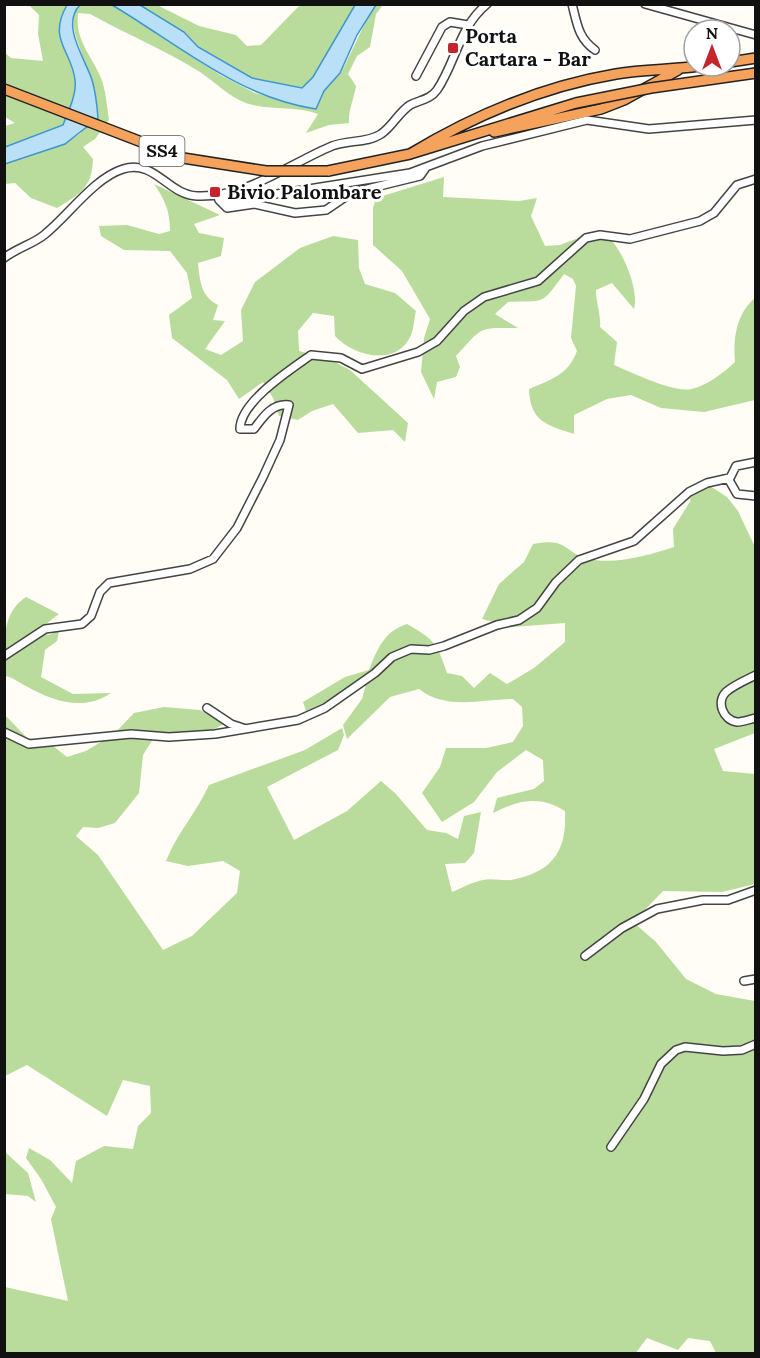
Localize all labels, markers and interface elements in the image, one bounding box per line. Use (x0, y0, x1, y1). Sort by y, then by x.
north arrow (682, 18, 742, 78)
place label: Porta Cartara - Bar (465, 23, 591, 71)
text: N (706, 23, 718, 43)
marker: Porta Cartara - Bar (446, 41, 460, 55)
road number: SS4 (140, 136, 184, 166)
place label: Bivio Palombare (227, 179, 382, 204)
marker: Bivio Palombare (208, 185, 222, 199)

